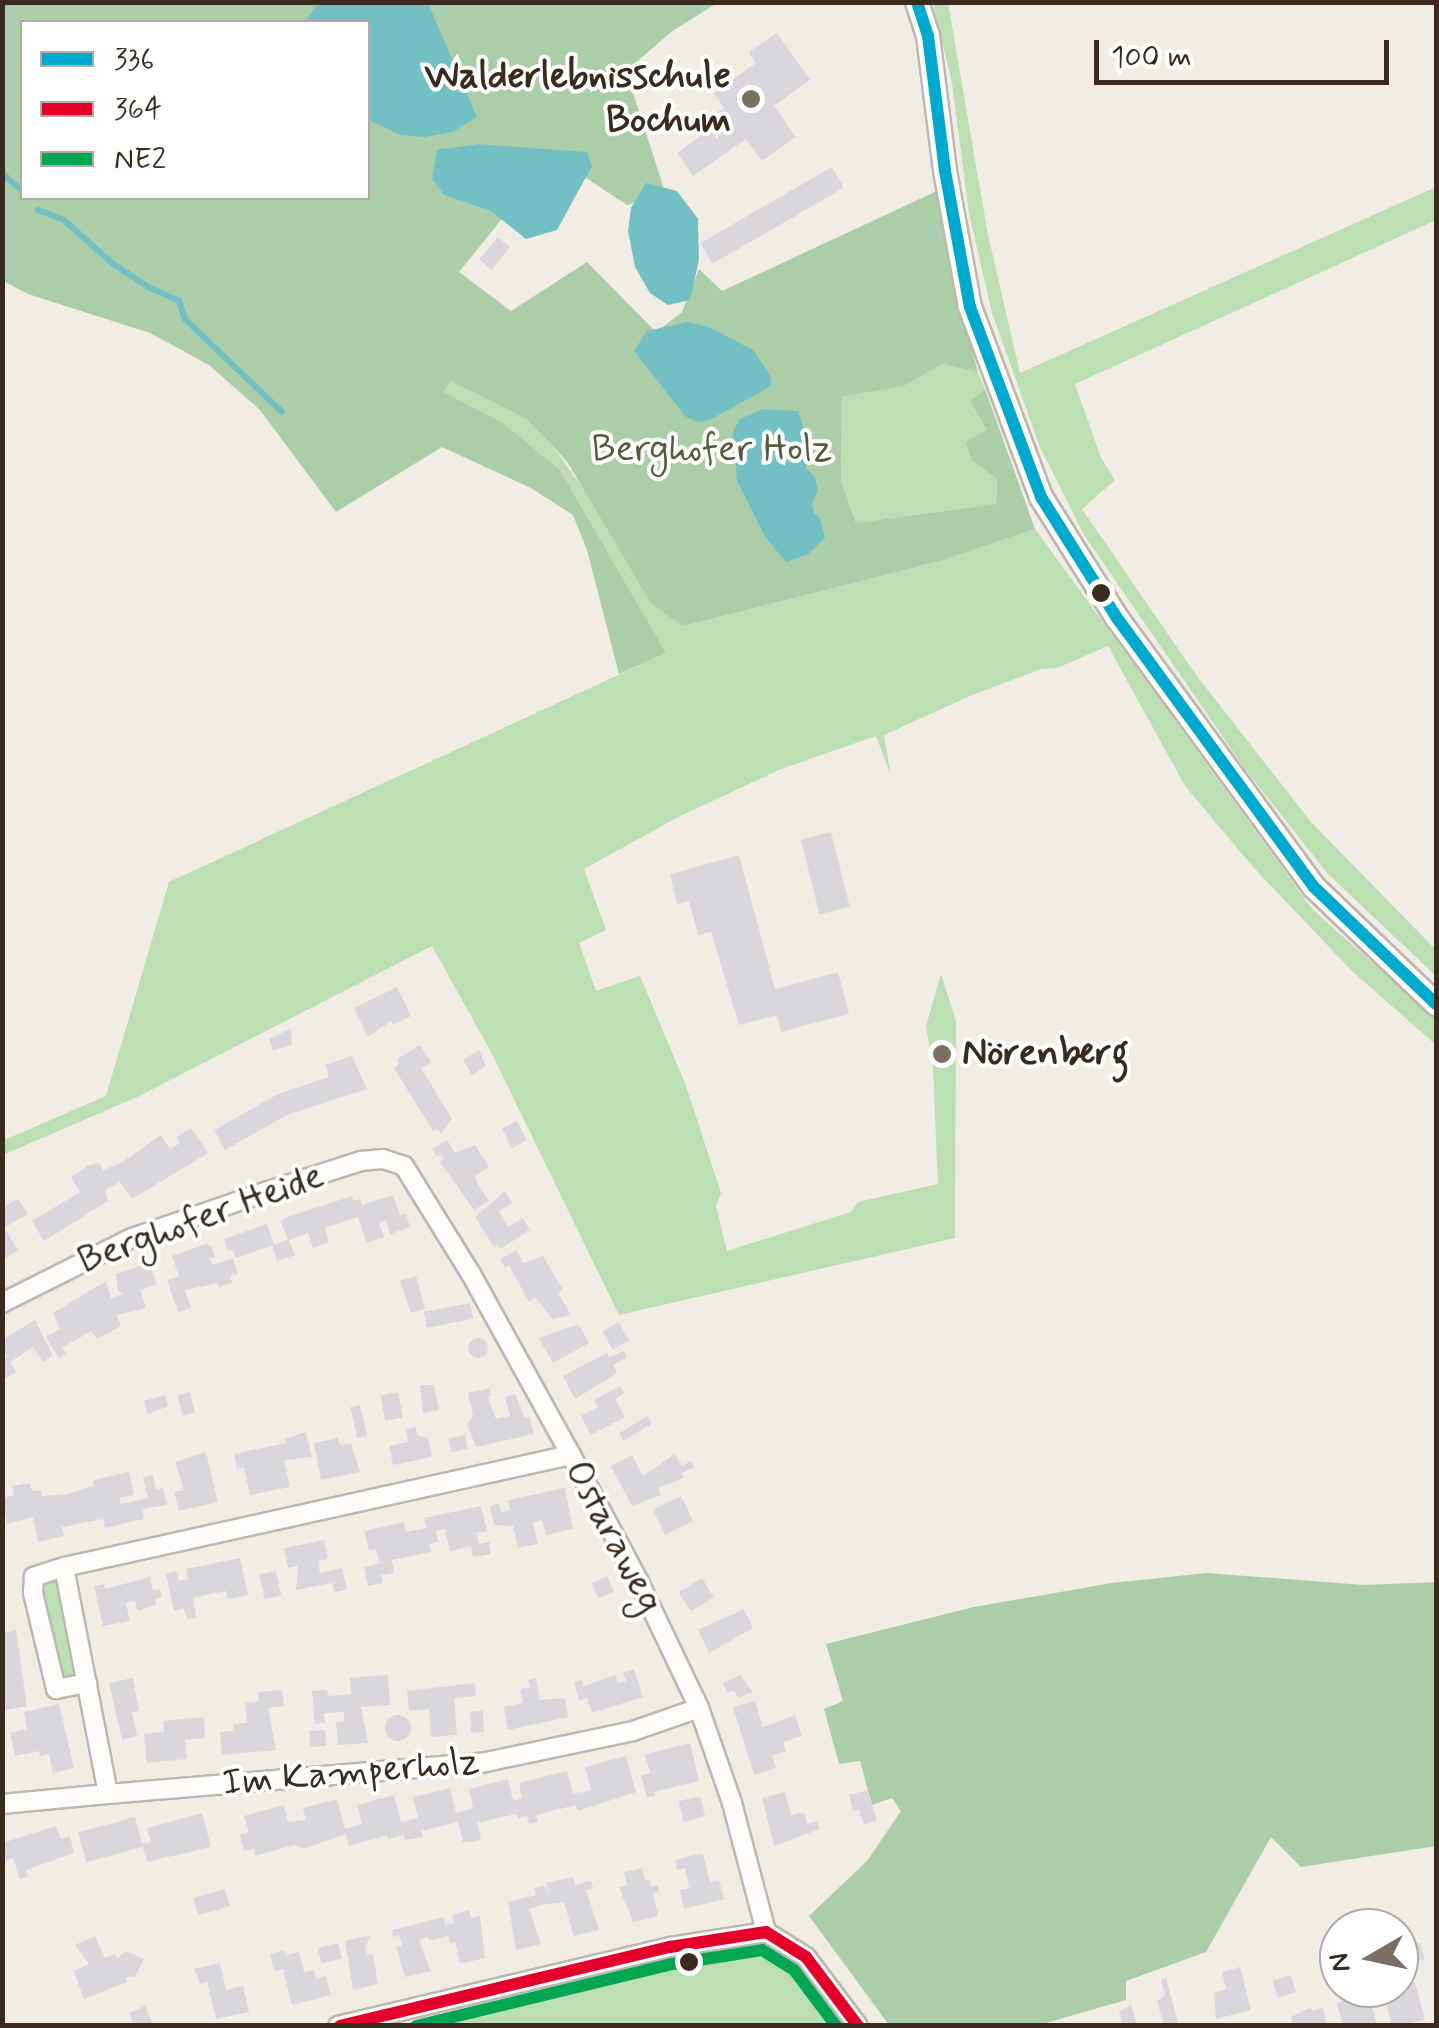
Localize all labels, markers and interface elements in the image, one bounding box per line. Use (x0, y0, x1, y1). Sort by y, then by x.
legend (20, 20, 370, 200)
scale bar (1099, 20, 1394, 82)
text: 100 m (1111, 38, 1192, 77)
text: 336 (114, 40, 154, 79)
place label: Walderlebnisschule Bochum (424, 54, 731, 143)
marker: Walderlebnisschule Bochum (740, 88, 762, 110)
text: 364 (114, 90, 162, 129)
text: NE2 (114, 140, 166, 179)
park label: Berghofer Holz (592, 427, 832, 473)
unlabelled marker (1091, 583, 1111, 603)
place label: Nörenberg (962, 1031, 1129, 1077)
marker: Nörenberg (931, 1043, 953, 1065)
street label: Berghofer Heide (72, 1153, 330, 1285)
street label: Ostaraweg (554, 1453, 672, 1621)
street label: Im Kamperholz (222, 1739, 480, 1807)
north arrow (1319, 1908, 1419, 2008)
text: N (1321, 1950, 1361, 1975)
unlabelled marker (679, 1952, 699, 1972)

